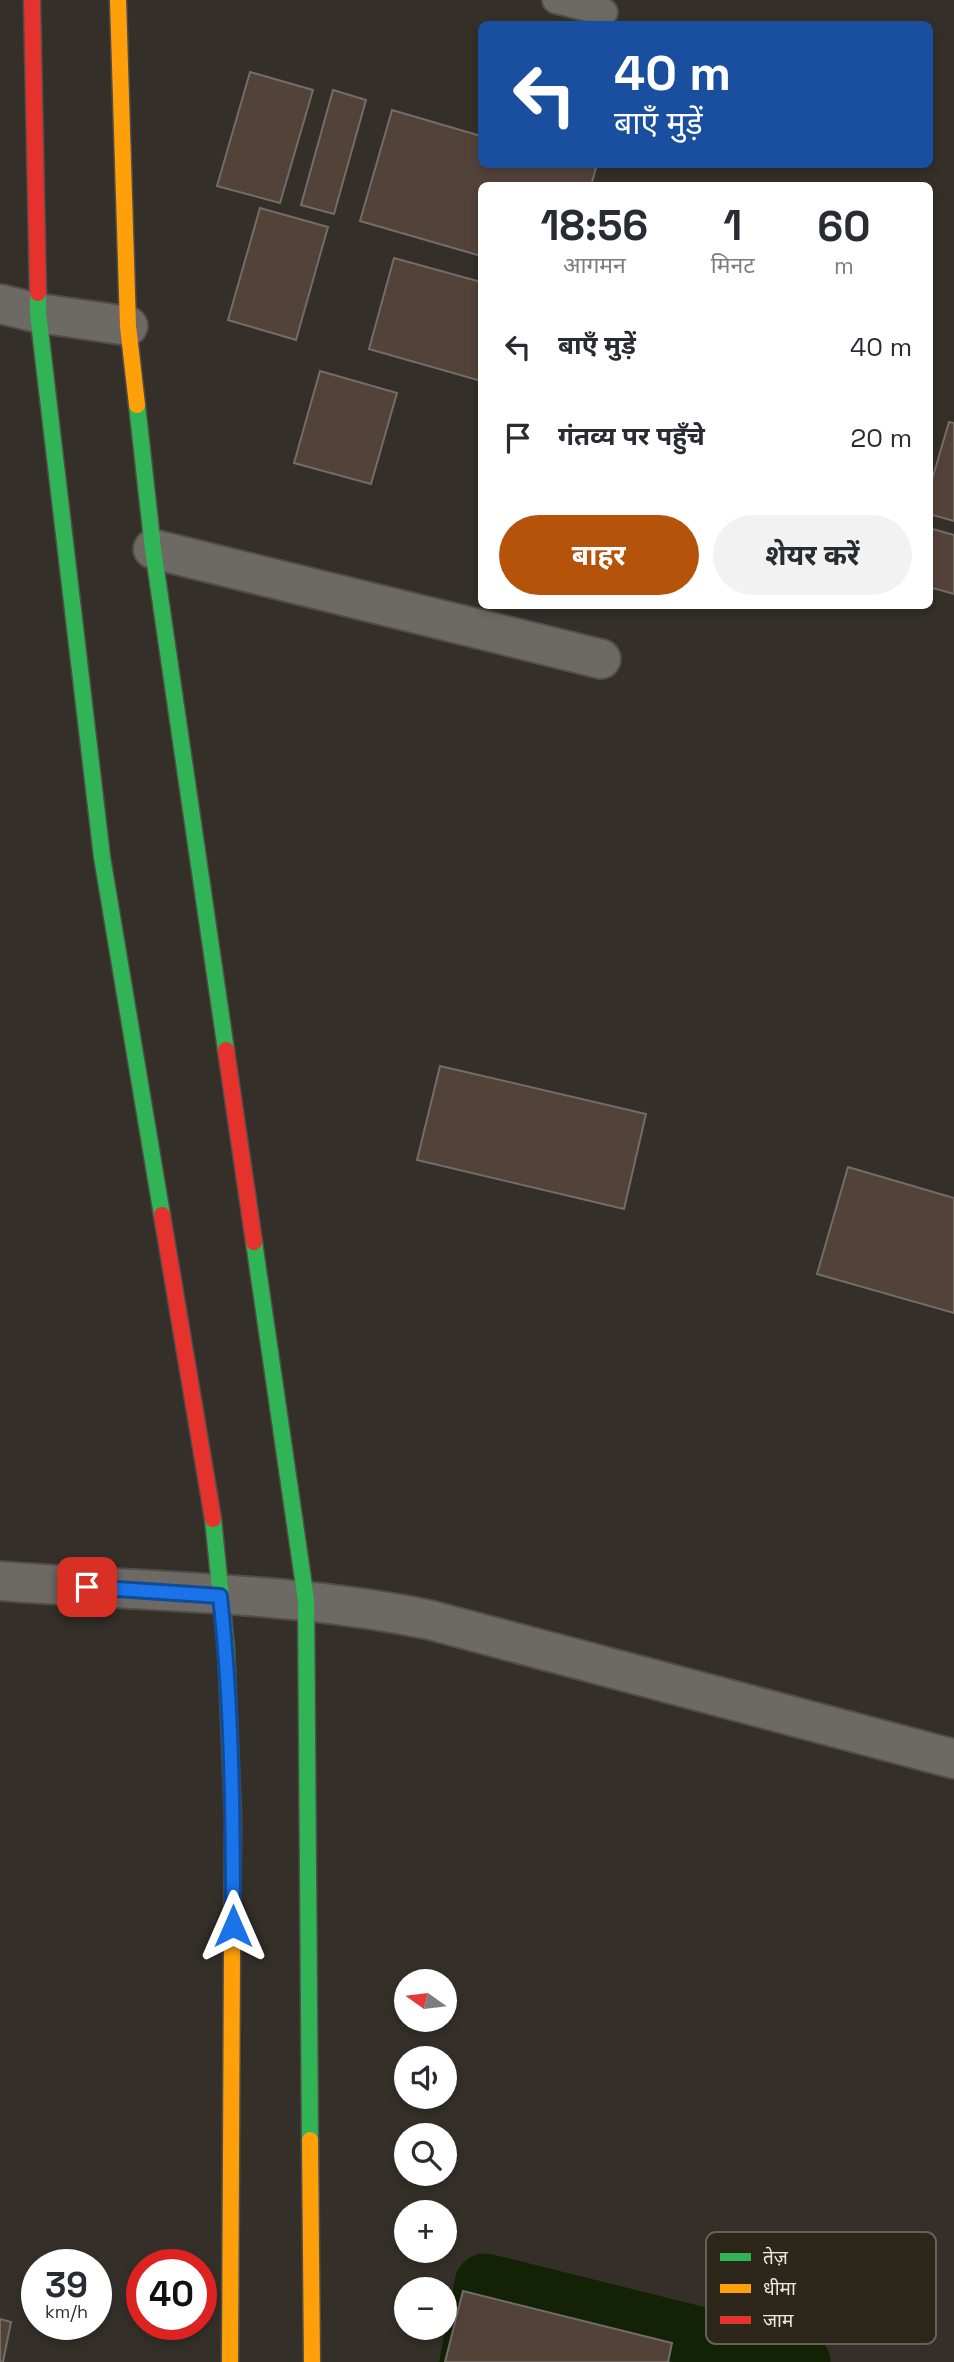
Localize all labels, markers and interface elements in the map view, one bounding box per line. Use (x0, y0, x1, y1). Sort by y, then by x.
text: 40 m (614, 42, 731, 104)
icon: left (499, 49, 590, 140)
text: बाएँ मुड़ें (614, 103, 703, 143)
text: 18:56 (540, 199, 648, 252)
text: 1 (723, 199, 742, 252)
text: 60 (817, 200, 871, 253)
text: आगमन (563, 250, 626, 280)
text: मिनट (711, 250, 755, 280)
text: m (834, 251, 854, 281)
icon: left (499, 328, 537, 366)
text: बाएँ मुड़ें (558, 328, 636, 362)
text: 40 m (850, 330, 912, 364)
icon: arrive (499, 419, 537, 457)
text: गंतव्य पर पहुँचे (558, 419, 705, 453)
text: 20 m (851, 421, 912, 455)
button: बाहर (499, 515, 699, 595)
button: शेयर करें (713, 515, 912, 595)
pin (57, 1557, 117, 1617)
icon: arrive (68, 1568, 106, 1606)
position arrow (196, 1889, 270, 1963)
north arrow (394, 1969, 457, 2032)
map controls (394, 1969, 457, 2340)
button: sound (394, 2046, 457, 2109)
button: search (394, 2123, 457, 2186)
button: + (394, 2200, 457, 2263)
legend (706, 2232, 936, 2344)
text: तेज़ (763, 2245, 789, 2270)
speed limit sign: 40 (126, 2249, 217, 2340)
text: 39 (45, 2263, 88, 2307)
text: धीमा (763, 2276, 797, 2301)
button: − (394, 2277, 457, 2340)
text: km/h (45, 2300, 88, 2323)
text: जाम (763, 2308, 794, 2333)

